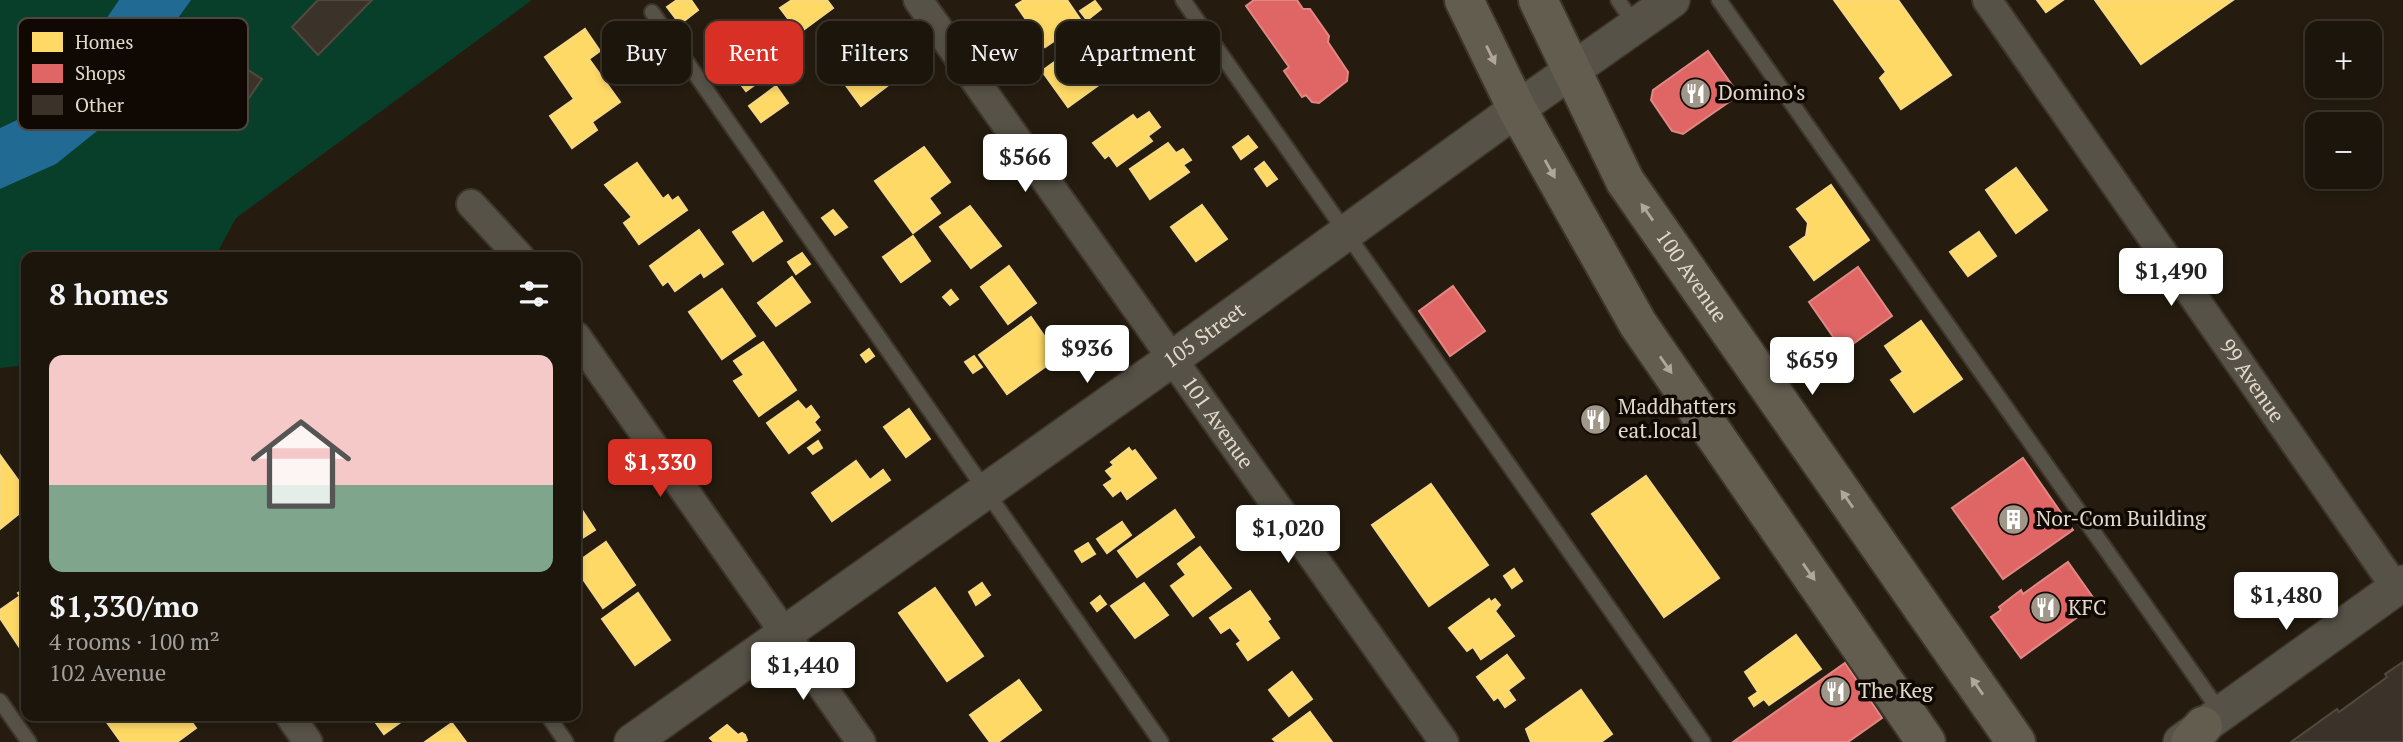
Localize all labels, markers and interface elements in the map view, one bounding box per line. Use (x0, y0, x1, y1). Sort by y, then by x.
legend (18, 18, 248, 130)
chip: Buy (602, 21, 691, 84)
chip: Rent (705, 21, 803, 84)
chip: Filters (817, 21, 933, 84)
chip: New (947, 21, 1042, 84)
chip: Apartment (1056, 21, 1220, 84)
map controls (2305, 21, 2382, 189)
button: + (2305, 21, 2382, 98)
text: Homes (75, 29, 134, 54)
one-way arrow (1485, 45, 1496, 65)
text: Shops (75, 60, 126, 85)
restaurant icon: Domino's (1678, 76, 1712, 110)
place label: Domino's (1718, 78, 1805, 106)
text: Other (75, 92, 125, 117)
button: − (2305, 112, 2382, 189)
pin: $566 (984, 134, 1066, 194)
text: $566 (999, 141, 1051, 172)
one-way arrow (1545, 159, 1556, 179)
one-way arrow (1640, 203, 1654, 221)
street label: 100 Avenue (1650, 224, 1734, 328)
pin: $1,490 (2114, 248, 2228, 308)
text: $1,490 (2135, 255, 2207, 286)
text: 8 homes (49, 274, 168, 314)
icon: filters (515, 275, 553, 313)
street label: 105 Street (1157, 295, 1251, 374)
pin: $936 (1046, 326, 1128, 385)
text: $936 (1061, 332, 1113, 363)
street label: 99 Avenue (2214, 333, 2292, 428)
pin: $659 (1771, 338, 1853, 397)
text: $659 (1786, 344, 1838, 375)
one-way arrow (1659, 356, 1673, 374)
street label: 101 Avenue (1176, 370, 1261, 474)
place label: Maddhatters eat.local (1618, 392, 1736, 444)
icon: home (238, 401, 364, 527)
restaurant icon: Maddhatters eat.local (1578, 402, 1612, 436)
pin: $1,330 (603, 440, 717, 499)
text: $1,330 (624, 446, 696, 477)
one-way arrow (1840, 490, 1854, 508)
building icon: Nor-Com Building (1996, 502, 2030, 536)
place label: Nor-Com Building (2036, 504, 2207, 532)
pin: $1,020 (1231, 505, 1345, 565)
text: $1,020 (1252, 512, 1324, 543)
one-way arrow (1802, 563, 1816, 581)
pin: $1,480 (2229, 572, 2343, 632)
text: $1,480 (2250, 579, 2322, 610)
text: $1,330/mo (49, 586, 199, 626)
restaurant icon: KFC (2028, 591, 2062, 625)
place label: KFC (2068, 593, 2107, 621)
text: 4 rooms · 100 m² (49, 626, 220, 657)
pin: $1,440 (746, 642, 860, 702)
text: $1,440 (767, 649, 839, 680)
text: 102 Avenue (49, 657, 166, 688)
restaurant icon: The Keg (1818, 674, 1852, 708)
place label: The Keg (1858, 676, 1934, 704)
one-way arrow (1970, 677, 1984, 695)

